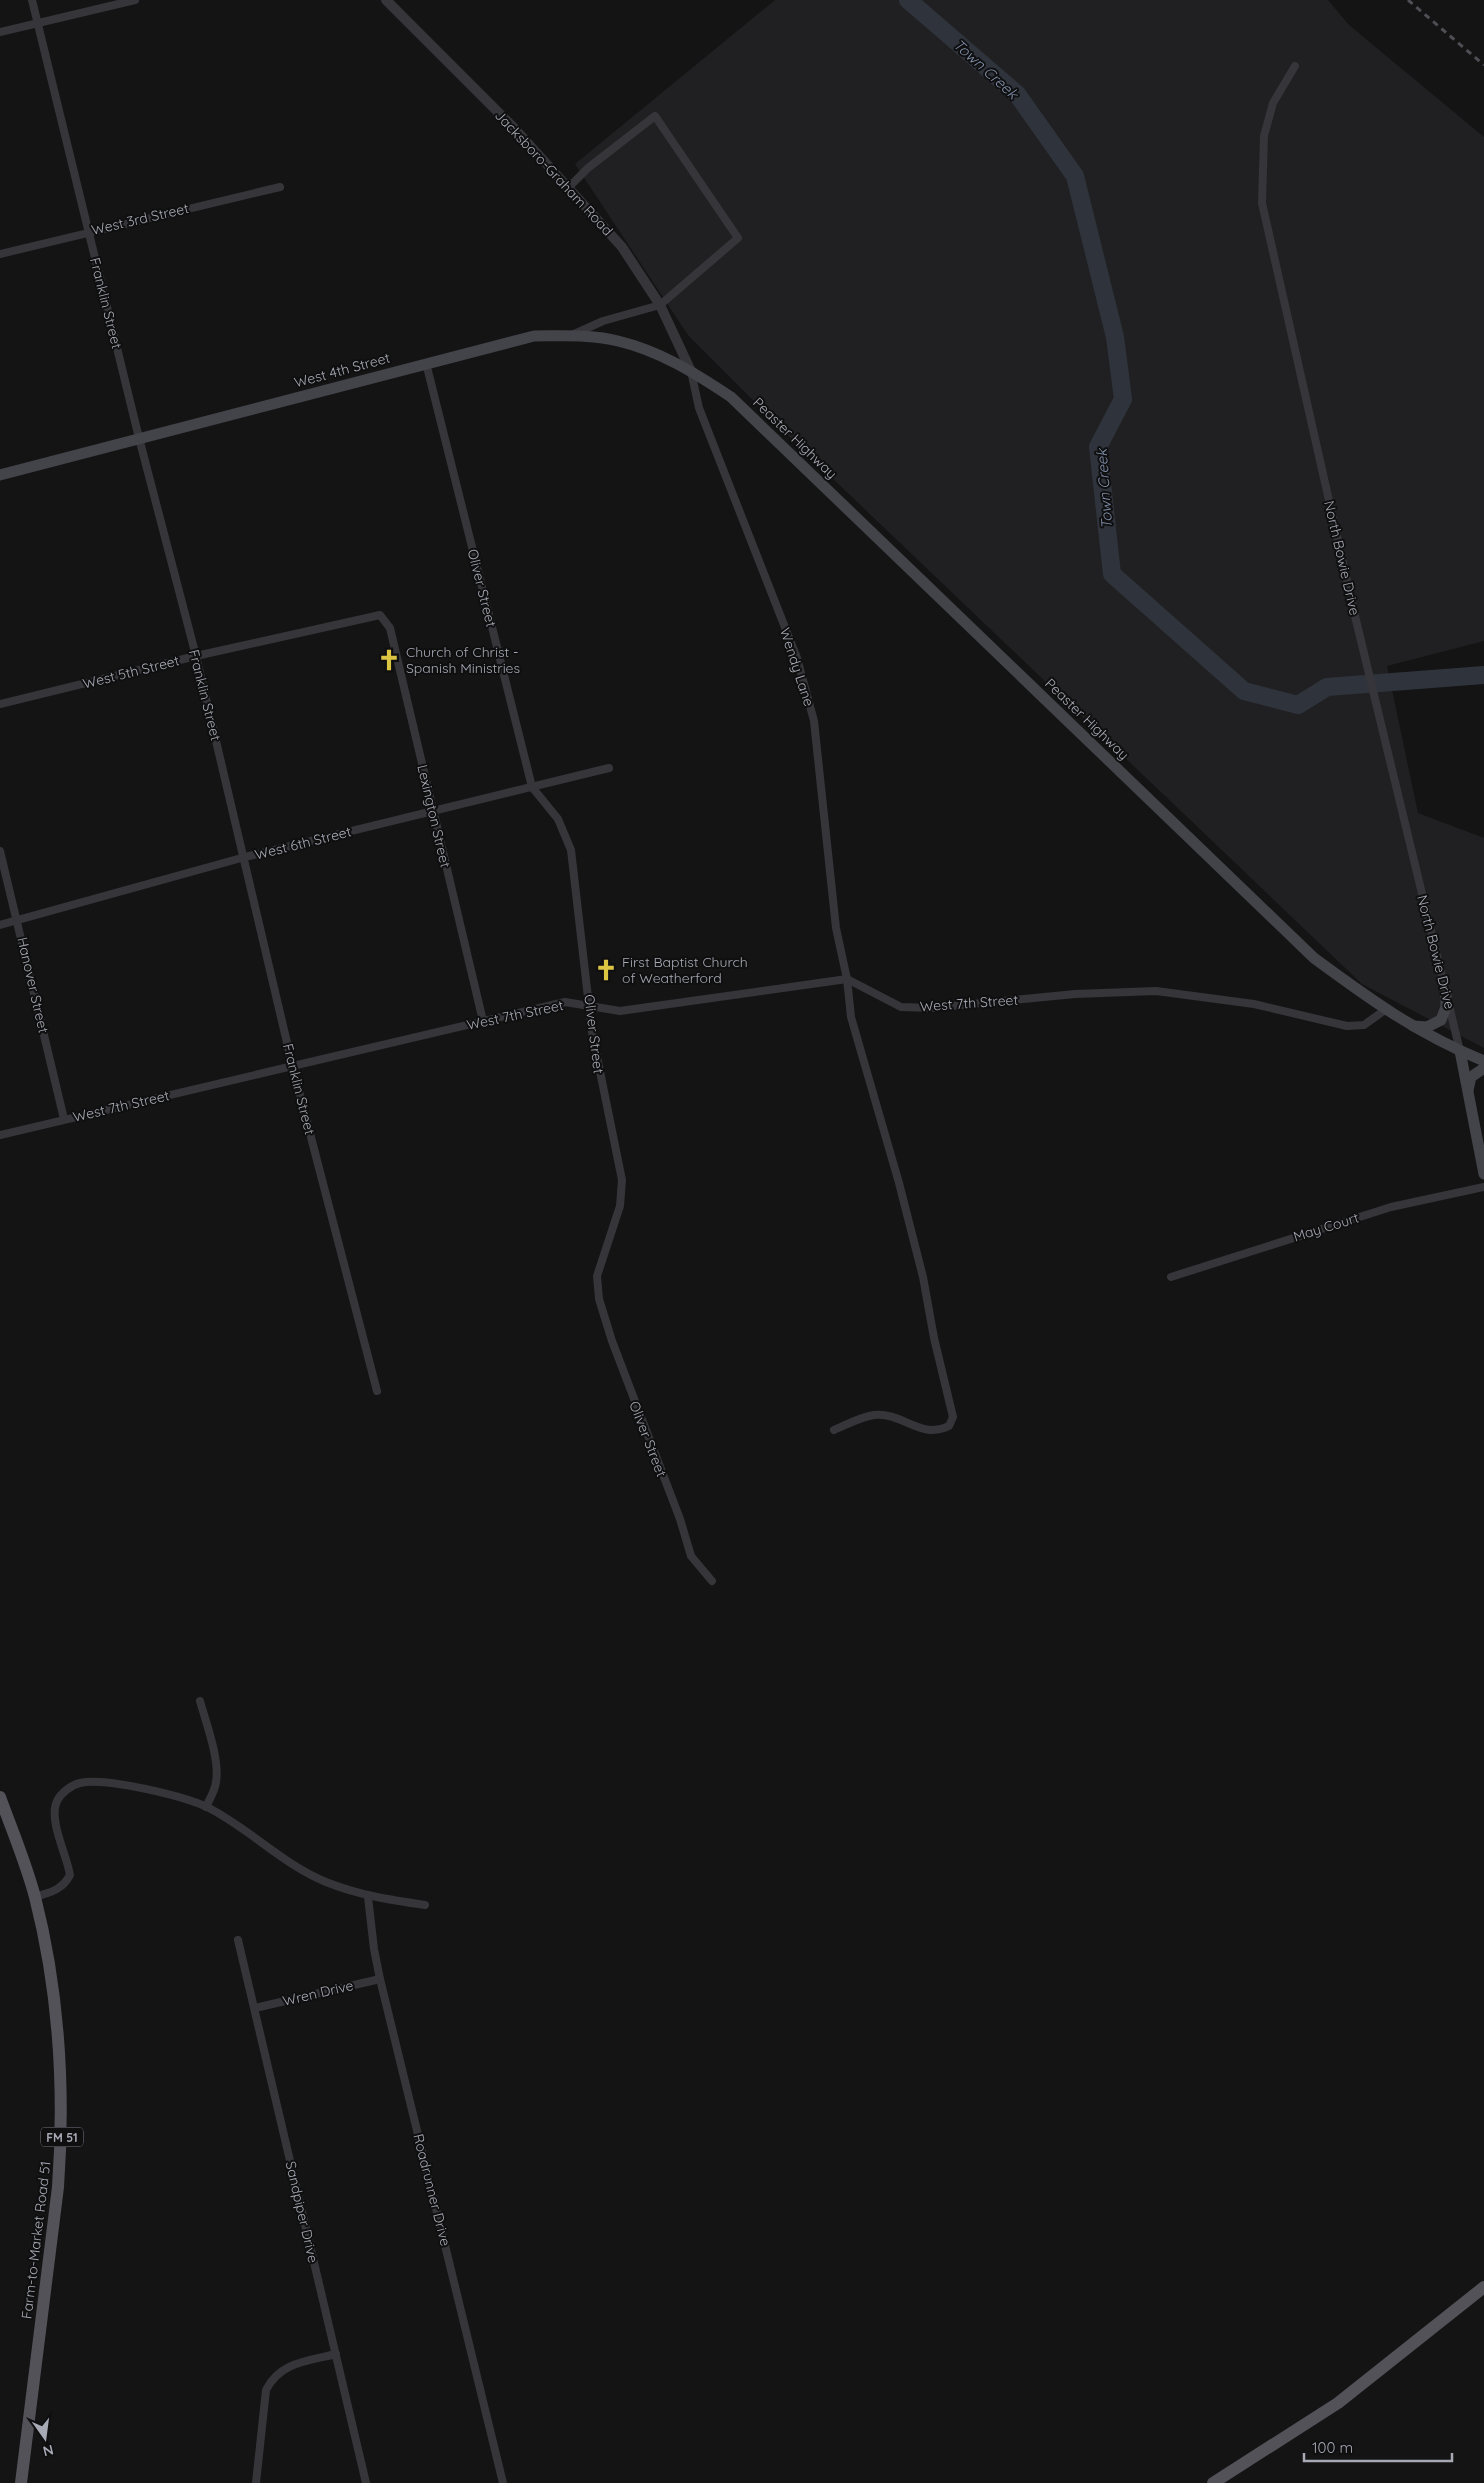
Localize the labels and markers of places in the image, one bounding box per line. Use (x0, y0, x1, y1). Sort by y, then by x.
place label: Church of Christ - Spanish Ministries (406, 643, 520, 677)
church icon: Church of Christ - Spanish Ministries (376, 647, 402, 673)
place label: First Baptist Church of Weatherford (622, 953, 748, 987)
church icon: First Baptist Church of Weatherford (593, 957, 619, 983)

